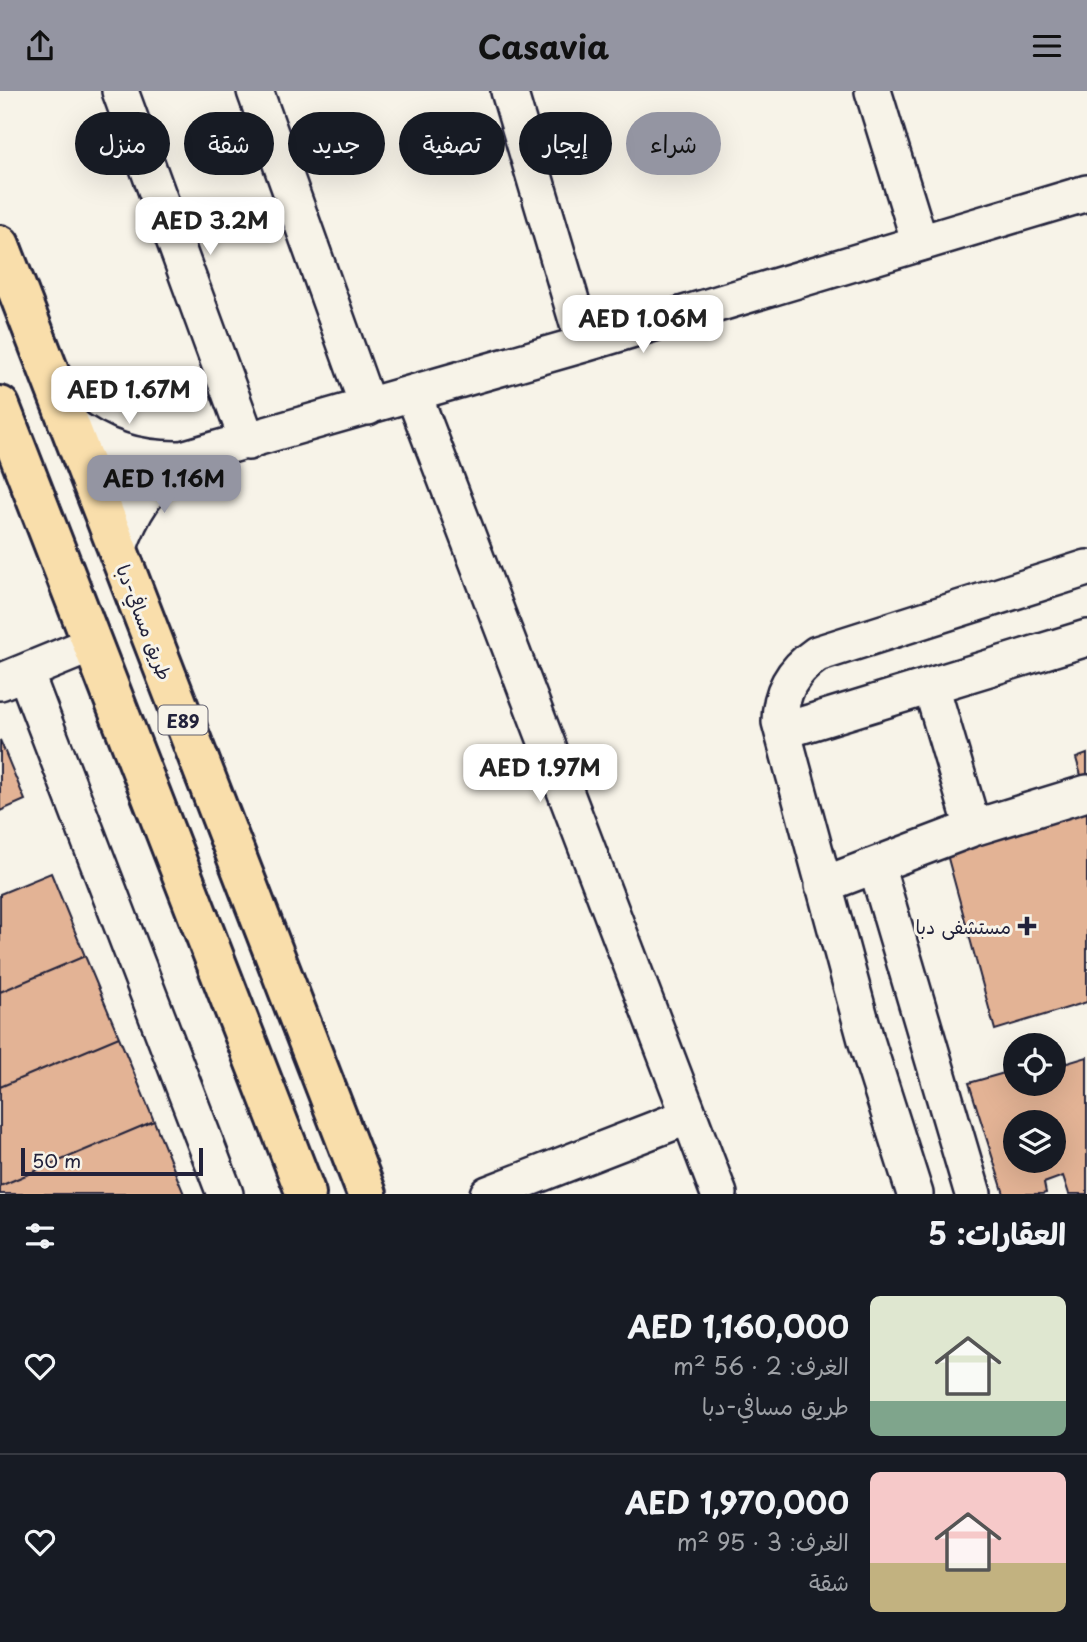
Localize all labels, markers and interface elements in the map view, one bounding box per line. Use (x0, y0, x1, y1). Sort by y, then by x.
text: Casavia (478, 22, 609, 70)
icon: share (21, 27, 59, 65)
icon: menu (1028, 27, 1066, 65)
chip: منزل (75, 112, 170, 175)
chip: شقة (184, 112, 274, 175)
chip: جديد (288, 112, 385, 175)
chip: تصفية (399, 112, 505, 175)
chip: إيجار (519, 112, 612, 175)
chip: شراء (626, 112, 721, 175)
pin: AED 3.2M (138, 197, 282, 257)
text: AED 3.2M (151, 202, 269, 237)
pin: AED 1.06M (563, 295, 723, 355)
text: AED 1.06M (578, 300, 708, 335)
pin: AED 1.67M (49, 367, 209, 426)
text: AED 1.67M (67, 371, 191, 406)
pin: AED 1.16M (84, 455, 244, 515)
text: AED 1.16M (103, 460, 225, 495)
street label: طريق مسافي-دبا (109, 560, 180, 684)
road number: E89 (158, 705, 208, 735)
pin: AED 1.97M (460, 745, 620, 804)
text: AED 1.97M (479, 749, 601, 784)
place label: مستشفى دبا (915, 912, 1011, 940)
marker: مستشفى دبا (1017, 916, 1037, 936)
map controls (1003, 1033, 1066, 1173)
button: locate (1003, 1033, 1066, 1096)
button: layers (1003, 1110, 1066, 1173)
scale bar (21, 1145, 203, 1177)
text: 50 m (32, 1146, 81, 1174)
text: العقارات: 5 (928, 1210, 1066, 1255)
icon: filters (21, 1217, 59, 1255)
text: AED 1,160,000 (627, 1303, 849, 1348)
icon: home (926, 1324, 1010, 1408)
icon: heart (21, 1347, 59, 1385)
text: الغرف: 2 · 56 m² (673, 1348, 849, 1383)
text: طريق مسافي-دبا (702, 1388, 849, 1423)
text: AED 1,970,000 (625, 1479, 849, 1524)
icon: home (926, 1500, 1010, 1584)
icon: heart (21, 1523, 59, 1561)
text: الغرف: 3 · 95 m² (677, 1524, 849, 1559)
text: شقة (809, 1564, 849, 1599)

